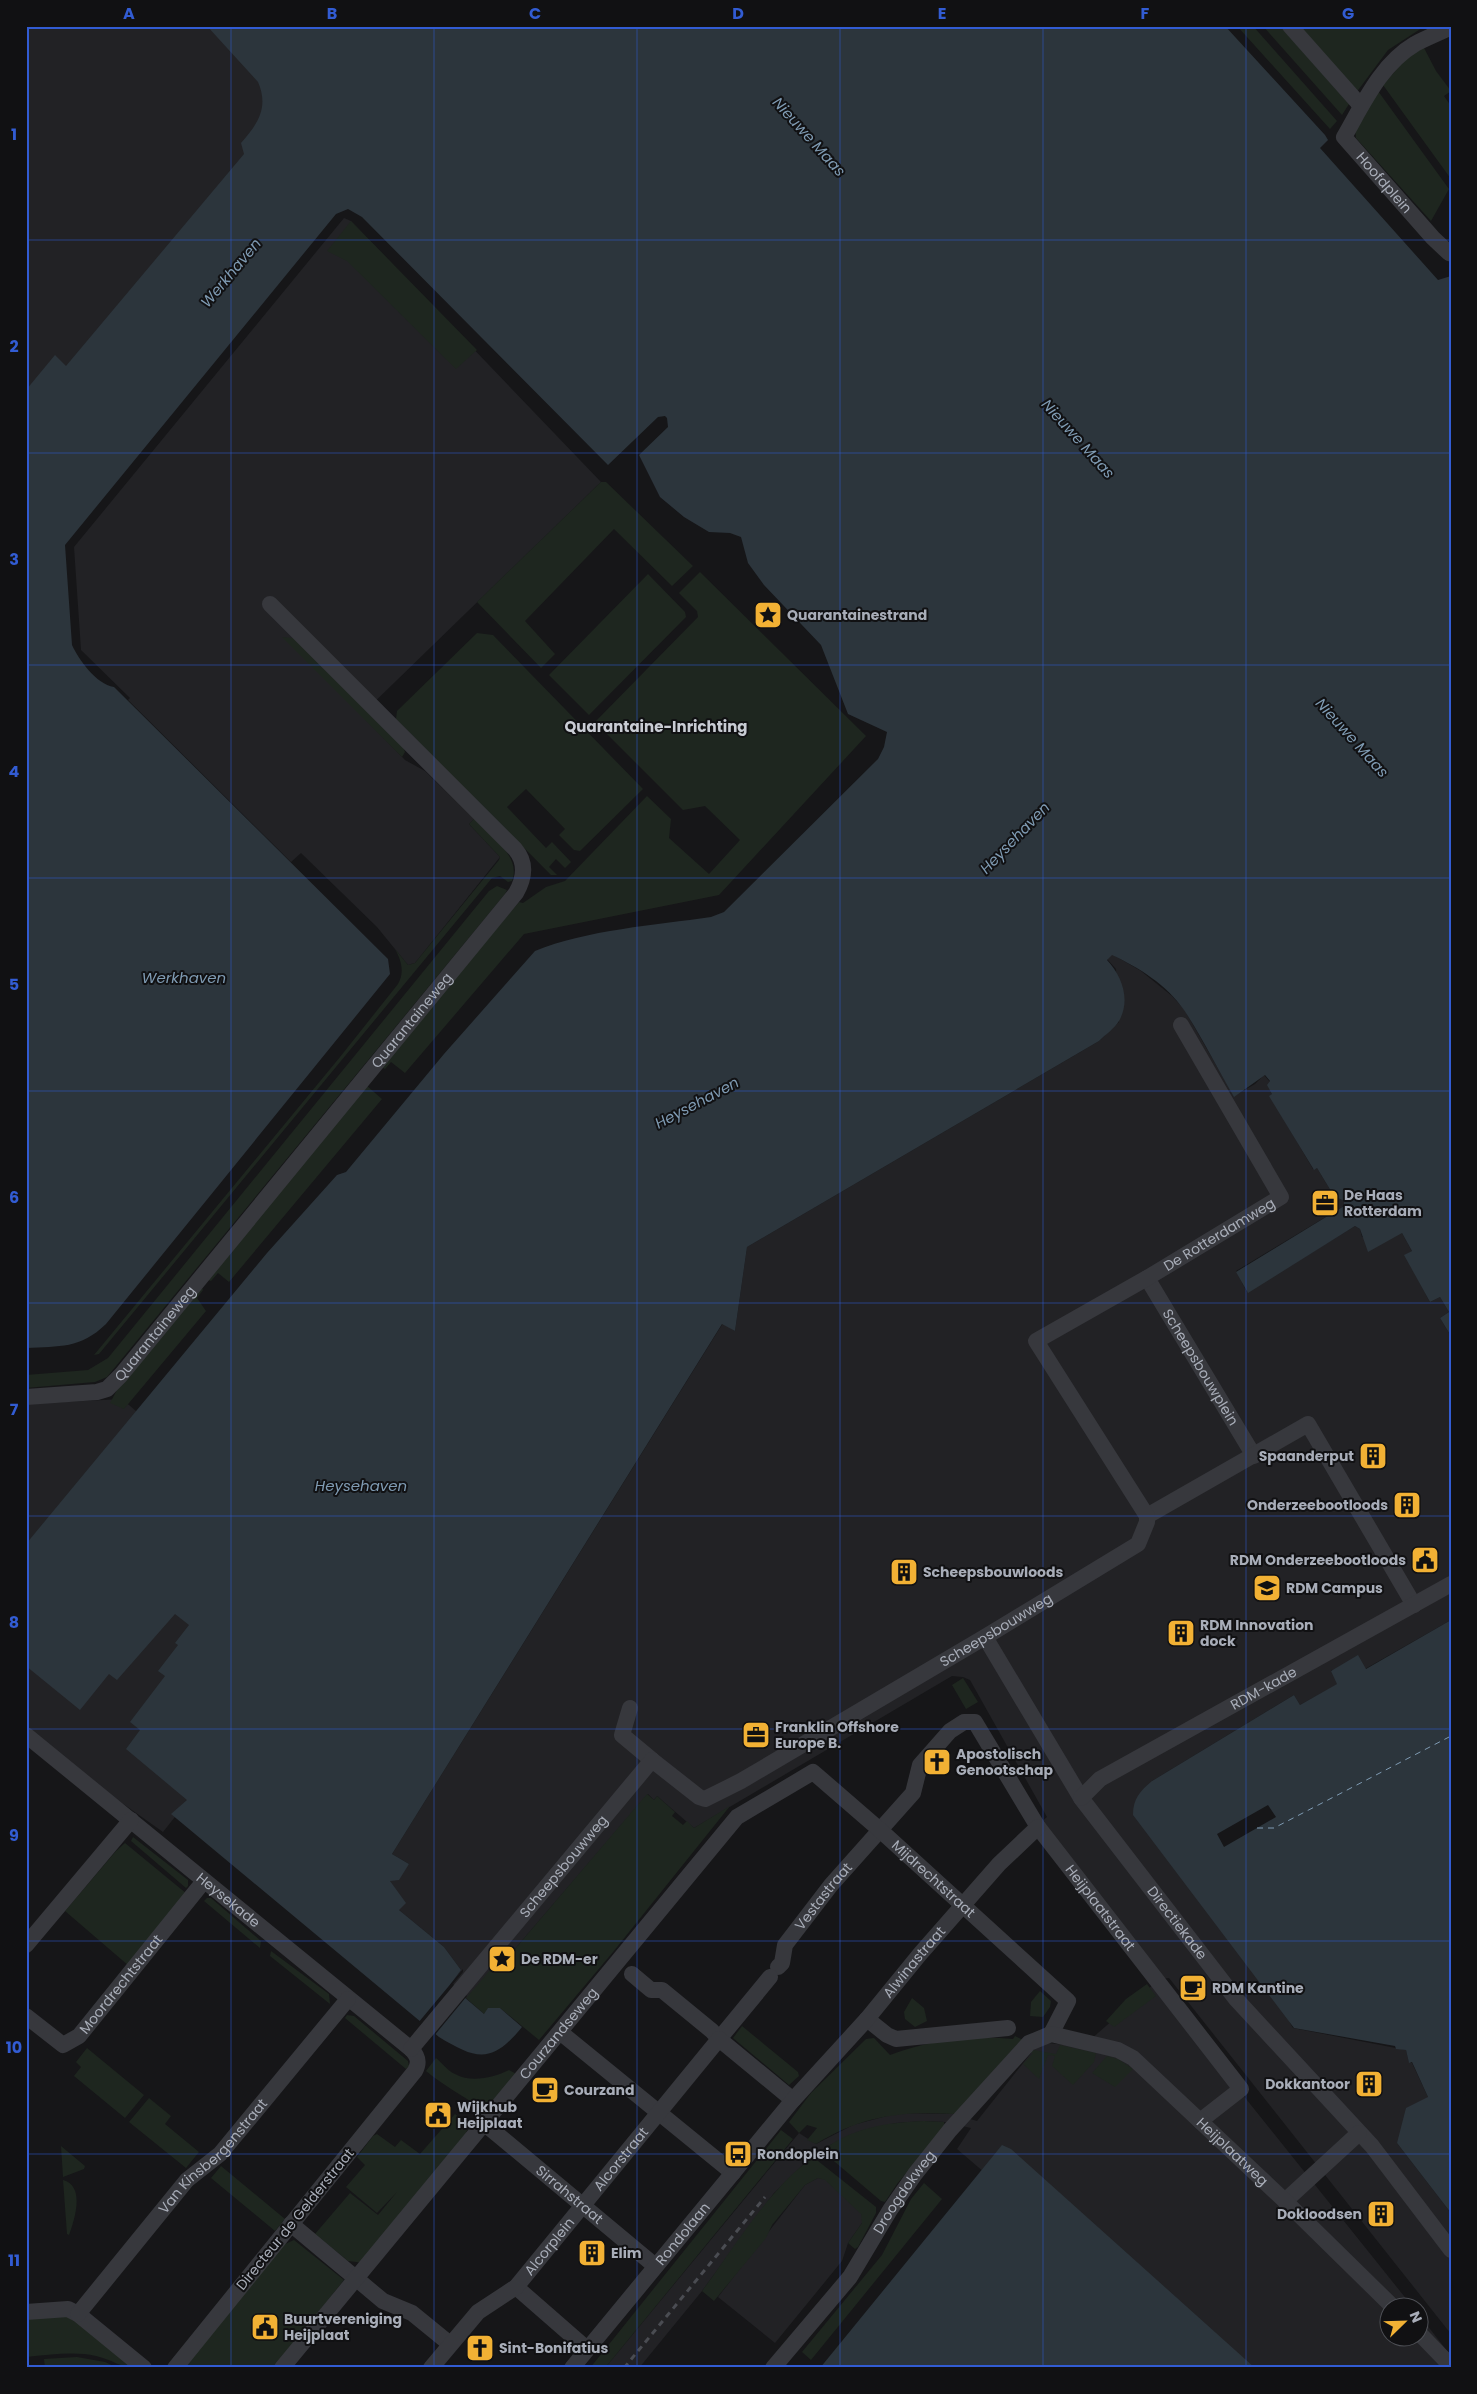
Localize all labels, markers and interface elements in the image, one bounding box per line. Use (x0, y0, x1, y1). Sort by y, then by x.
text: A (123, 2, 135, 25)
text: B (327, 2, 337, 25)
text: C (529, 2, 541, 25)
text: D (732, 2, 744, 25)
text: E (938, 2, 946, 25)
text: F (1141, 2, 1150, 25)
text: G (1342, 2, 1354, 25)
water label: Nieuwe Maas (768, 92, 851, 181)
text: 1 (11, 123, 17, 146)
street label: Hoofdplein (1352, 148, 1417, 218)
water label: Werkhaven (195, 234, 266, 312)
text: 2 (9, 335, 19, 358)
water label: Nieuwe Maas (1037, 394, 1120, 483)
text: 3 (9, 548, 19, 571)
place icon: Quarantainestrand (753, 600, 783, 630)
place label: Quarantainestrand (787, 605, 927, 625)
water label: Nieuwe Maas (1311, 693, 1394, 782)
district label: Quarantaine-Inrichting (565, 716, 747, 737)
text: 4 (9, 760, 20, 783)
water label: Heysehaven (975, 797, 1054, 878)
water label: Werkhaven (142, 967, 226, 988)
street label: Quarantaineweg (366, 968, 457, 1072)
text: 5 (9, 973, 19, 996)
water label: Heysehaven (651, 1072, 742, 1133)
place label: De Haas Rotterdam (1344, 1185, 1422, 1221)
text: 6 (9, 1186, 19, 1209)
office icon: De Haas Rotterdam (1310, 1188, 1340, 1218)
street label: De Rotterdamweg (1160, 1193, 1279, 1276)
street label: Quarantaineweg (110, 1281, 200, 1386)
street label: Scheepsbouwplein (1158, 1305, 1243, 1429)
text: 7 (10, 1398, 19, 1421)
building icon: Spaanderput (1358, 1441, 1388, 1471)
place label: Spaanderput (1259, 1446, 1354, 1466)
water label: Heysehaven (315, 1475, 407, 1496)
building icon: Onderzeebootloods (1392, 1490, 1422, 1520)
place label: Onderzeebootloods (1247, 1495, 1388, 1515)
public building icon: RDM Onderzeebootloods (1410, 1545, 1440, 1575)
place label: RDM Onderzeebootloods (1230, 1550, 1406, 1570)
building icon: Scheepsbouwloods (889, 1557, 919, 1587)
place label: Scheepsbouwloods (923, 1562, 1064, 1582)
school or university icon: RDM Campus (1252, 1573, 1282, 1603)
place label: RDM Campus (1286, 1578, 1383, 1598)
street label: Scheepsbouwweg (936, 1588, 1056, 1672)
text: 8 (9, 1611, 19, 1634)
place label: RDM Innovation dock (1200, 1615, 1313, 1651)
building icon: RDM Innovation dock (1166, 1618, 1196, 1648)
street label: RDM-kade (1227, 1661, 1301, 1715)
place label: Franklin Offshore Europe B. (775, 1717, 899, 1753)
office icon: Franklin Offshore Europe B. (741, 1720, 771, 1750)
place label: Apostolisch Genootschap (956, 1744, 1053, 1780)
church icon: Apostolisch Genootschap (922, 1747, 952, 1777)
street label: Scheepsbouwweg (515, 1811, 612, 1922)
text: 9 (9, 1824, 19, 1847)
street label: Mijdrechtstraat (887, 1835, 980, 1922)
street label: Vestastraat (790, 1858, 857, 1934)
street label: Heijplaatstraat (1061, 1860, 1140, 1955)
street label: Heysekade (192, 1868, 265, 1932)
street label: Directiekade (1142, 1882, 1212, 1964)
street label: Alwinastraat (878, 1922, 950, 2002)
street label: Moordrechtstraat (74, 1930, 167, 2038)
place icon: De RDM-er (487, 1944, 517, 1974)
place label: De RDM-er (521, 1949, 598, 1969)
cafe icon: RDM Kantine (1178, 1973, 1208, 2003)
place label: RDM Kantine (1212, 1978, 1304, 1998)
street label: Courzandseweg (514, 1983, 602, 2084)
text: 10 (6, 2036, 22, 2059)
building icon: Dokkantoor (1354, 2069, 1384, 2099)
place label: Dokkantoor (1265, 2074, 1350, 2094)
cafe icon: Courzand (530, 2075, 560, 2105)
place label: Courzand (564, 2080, 634, 2100)
street label: Van Kinsbergenstraat (154, 2094, 272, 2218)
place label: Wijkhub Heijplaat (457, 2097, 523, 2133)
public building icon: Wijkhub Heijplaat (423, 2100, 453, 2130)
street label: Heijplaatweg (1192, 2113, 1273, 2190)
street label: Alcorstraat (589, 2123, 653, 2195)
bus stop icon: Rondoplein (723, 2139, 753, 2169)
street label: Directeur de Gelderstraat (231, 2144, 359, 2294)
place label: Rondoplein (757, 2144, 839, 2164)
street label: Droogdokweg (868, 2146, 940, 2238)
street label: Sirrahstraat (531, 2160, 607, 2229)
street label: Rondolaan (651, 2198, 715, 2270)
building icon: Dokloodsen (1366, 2199, 1396, 2229)
place label: Dokloodsen (1277, 2204, 1362, 2224)
street label: Alcorplein (519, 2213, 579, 2280)
building icon: Elim (577, 2238, 607, 2268)
place label: Elim (611, 2243, 642, 2263)
text: 11 (8, 2249, 20, 2272)
north arrow (1380, 2296, 1430, 2346)
text: N (1405, 2308, 1427, 2326)
place label: Buurtvereniging Heijplaat (284, 2309, 402, 2345)
public building icon: Buurtvereniging Heijplaat (250, 2312, 280, 2342)
church icon: Sint-Bonifatius (465, 2333, 495, 2363)
place label: Sint-Bonifatius (499, 2338, 608, 2358)

